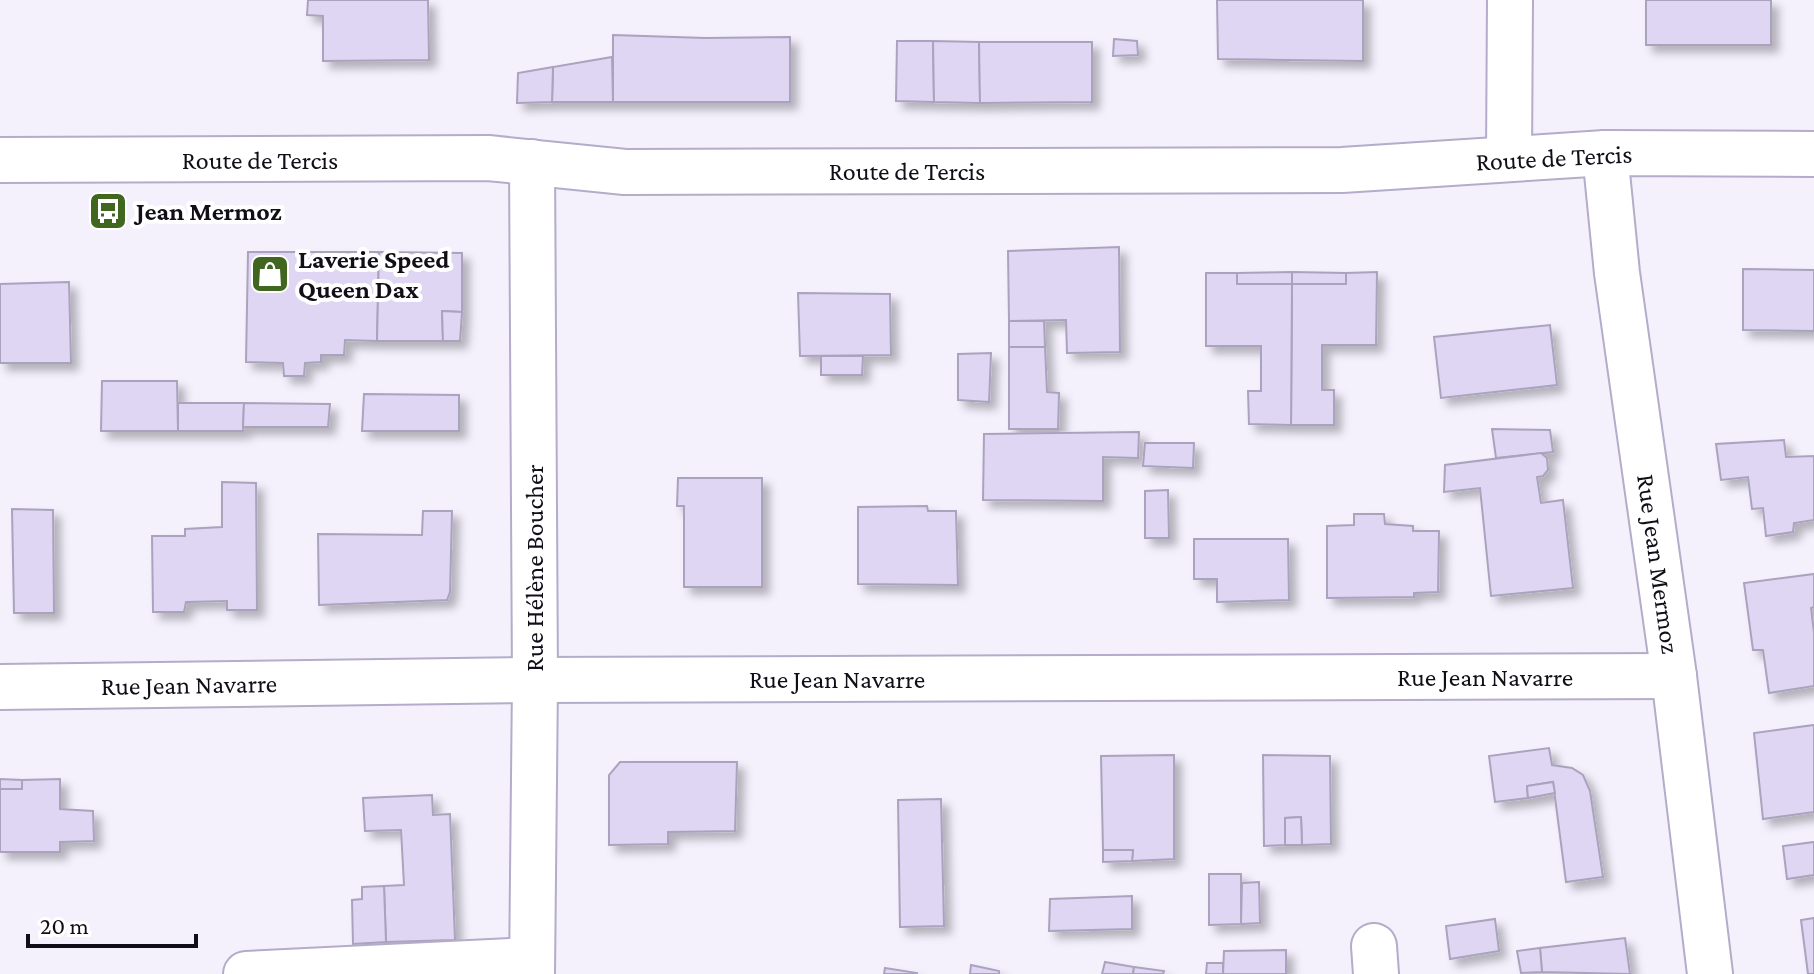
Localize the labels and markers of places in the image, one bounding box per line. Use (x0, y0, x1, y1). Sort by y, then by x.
bus stop icon: Jean Mermoz (87, 190, 129, 232)
place label: Jean Mermoz (133, 197, 282, 226)
place label: Laverie Speed Queen Dax (298, 245, 450, 304)
shop icon: Laverie Speed Queen Dax (249, 253, 291, 295)

